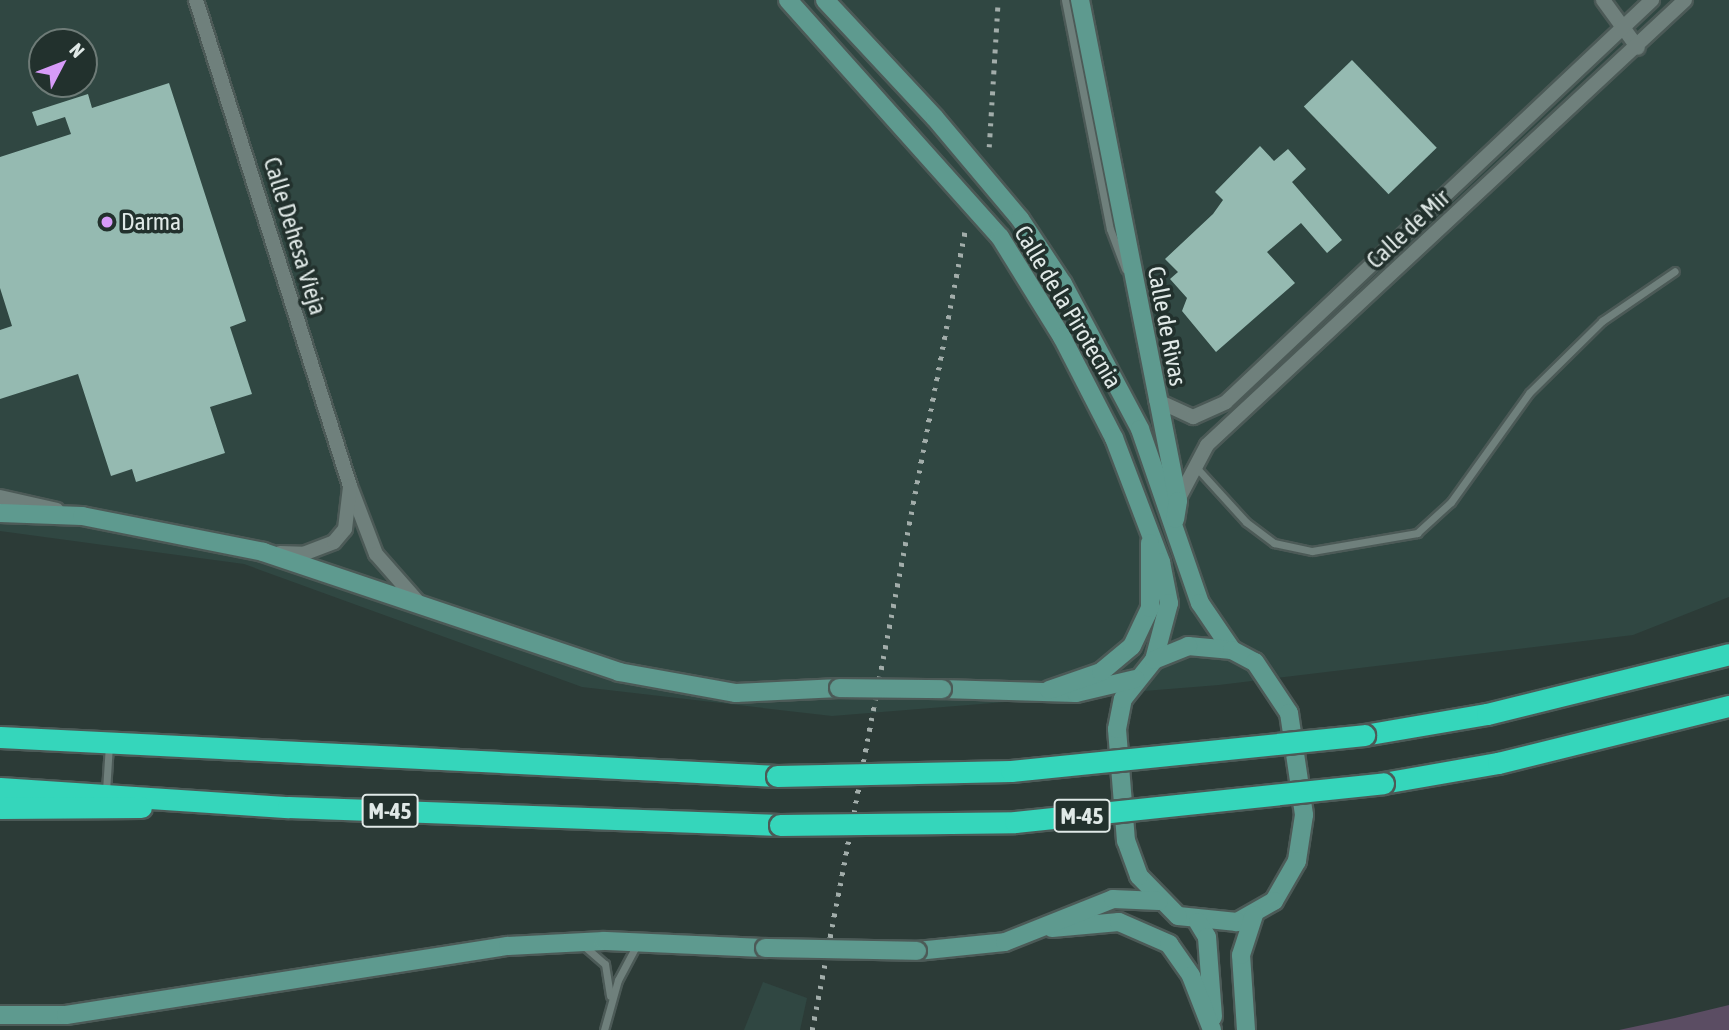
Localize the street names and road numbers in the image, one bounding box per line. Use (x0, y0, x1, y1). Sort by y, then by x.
street label: Calle Dehesa Vieja (257, 154, 333, 318)
street label: Calle de Mir (1361, 183, 1455, 275)
street label: Calle de la Pirotecnia (1008, 220, 1128, 394)
street label: Calle de Rivas (1141, 264, 1193, 388)
road number: M-45 (360, 792, 420, 831)
road number: M-45 (1052, 796, 1112, 836)

